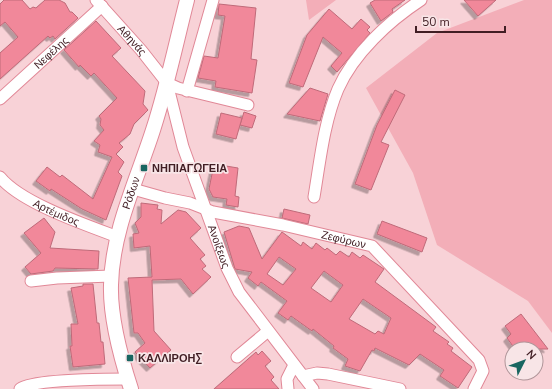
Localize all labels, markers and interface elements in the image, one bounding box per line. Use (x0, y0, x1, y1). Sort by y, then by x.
scale bar (416, 8, 505, 34)
text: 50 m (422, 14, 450, 30)
street label: Αθηνάς (114, 21, 150, 59)
street label: Νεφέλης (30, 33, 72, 72)
place label: ΝΗΠΙΑΓΩΓΕΙΑ (152, 161, 227, 176)
marker: ΝΗΠΙΑΓΩΓΕΙΑ (139, 163, 149, 173)
street label: Ρόδων (118, 174, 144, 211)
street label: Αρτέμιδος (31, 195, 82, 229)
street label: Ανοίξεως (204, 223, 234, 270)
street label: Ζεφύρων (320, 227, 368, 252)
north arrow (504, 341, 544, 381)
text: N (523, 347, 539, 363)
place label: ΚΑΛΛΙΡΟΗΣ (138, 351, 202, 366)
marker: ΚΑΛΛΙΡΟΗΣ (125, 353, 135, 363)

